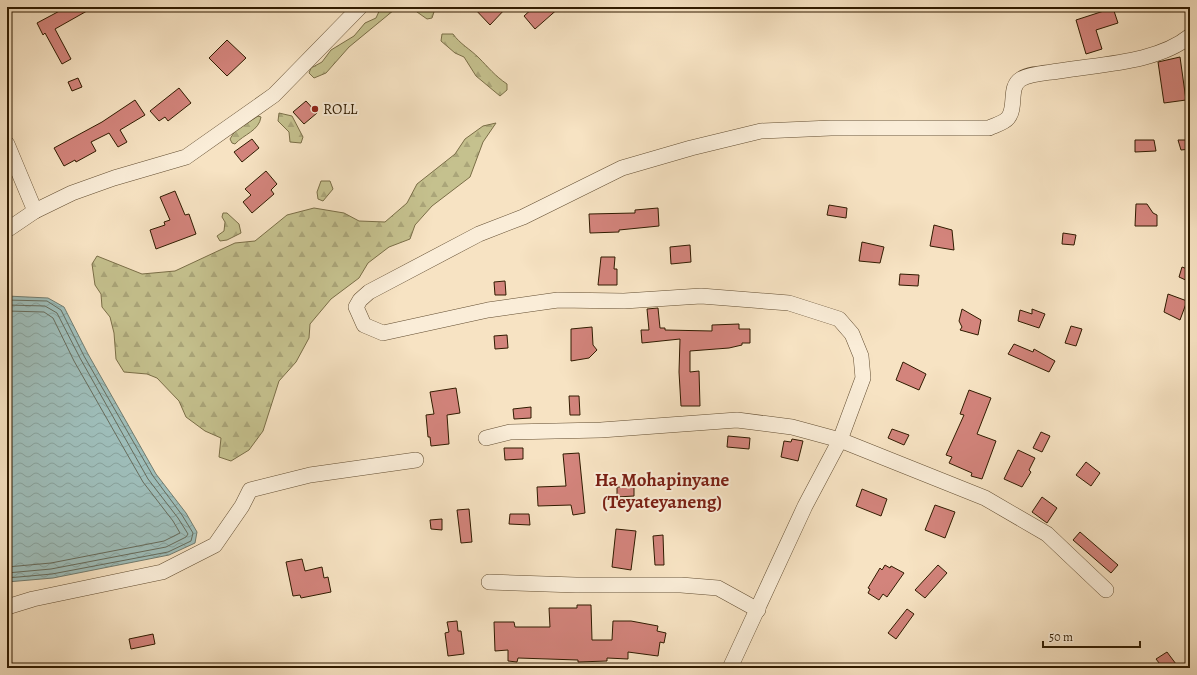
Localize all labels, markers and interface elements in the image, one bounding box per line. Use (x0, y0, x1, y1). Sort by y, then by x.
place label: ROLL (323, 99, 358, 119)
marker: ROLL (310, 104, 320, 114)
district label: Ha Mohapinyane (Teyateyaneng) (595, 467, 730, 515)
scale bar (1043, 623, 1140, 649)
text: 50 m (1049, 629, 1073, 645)

